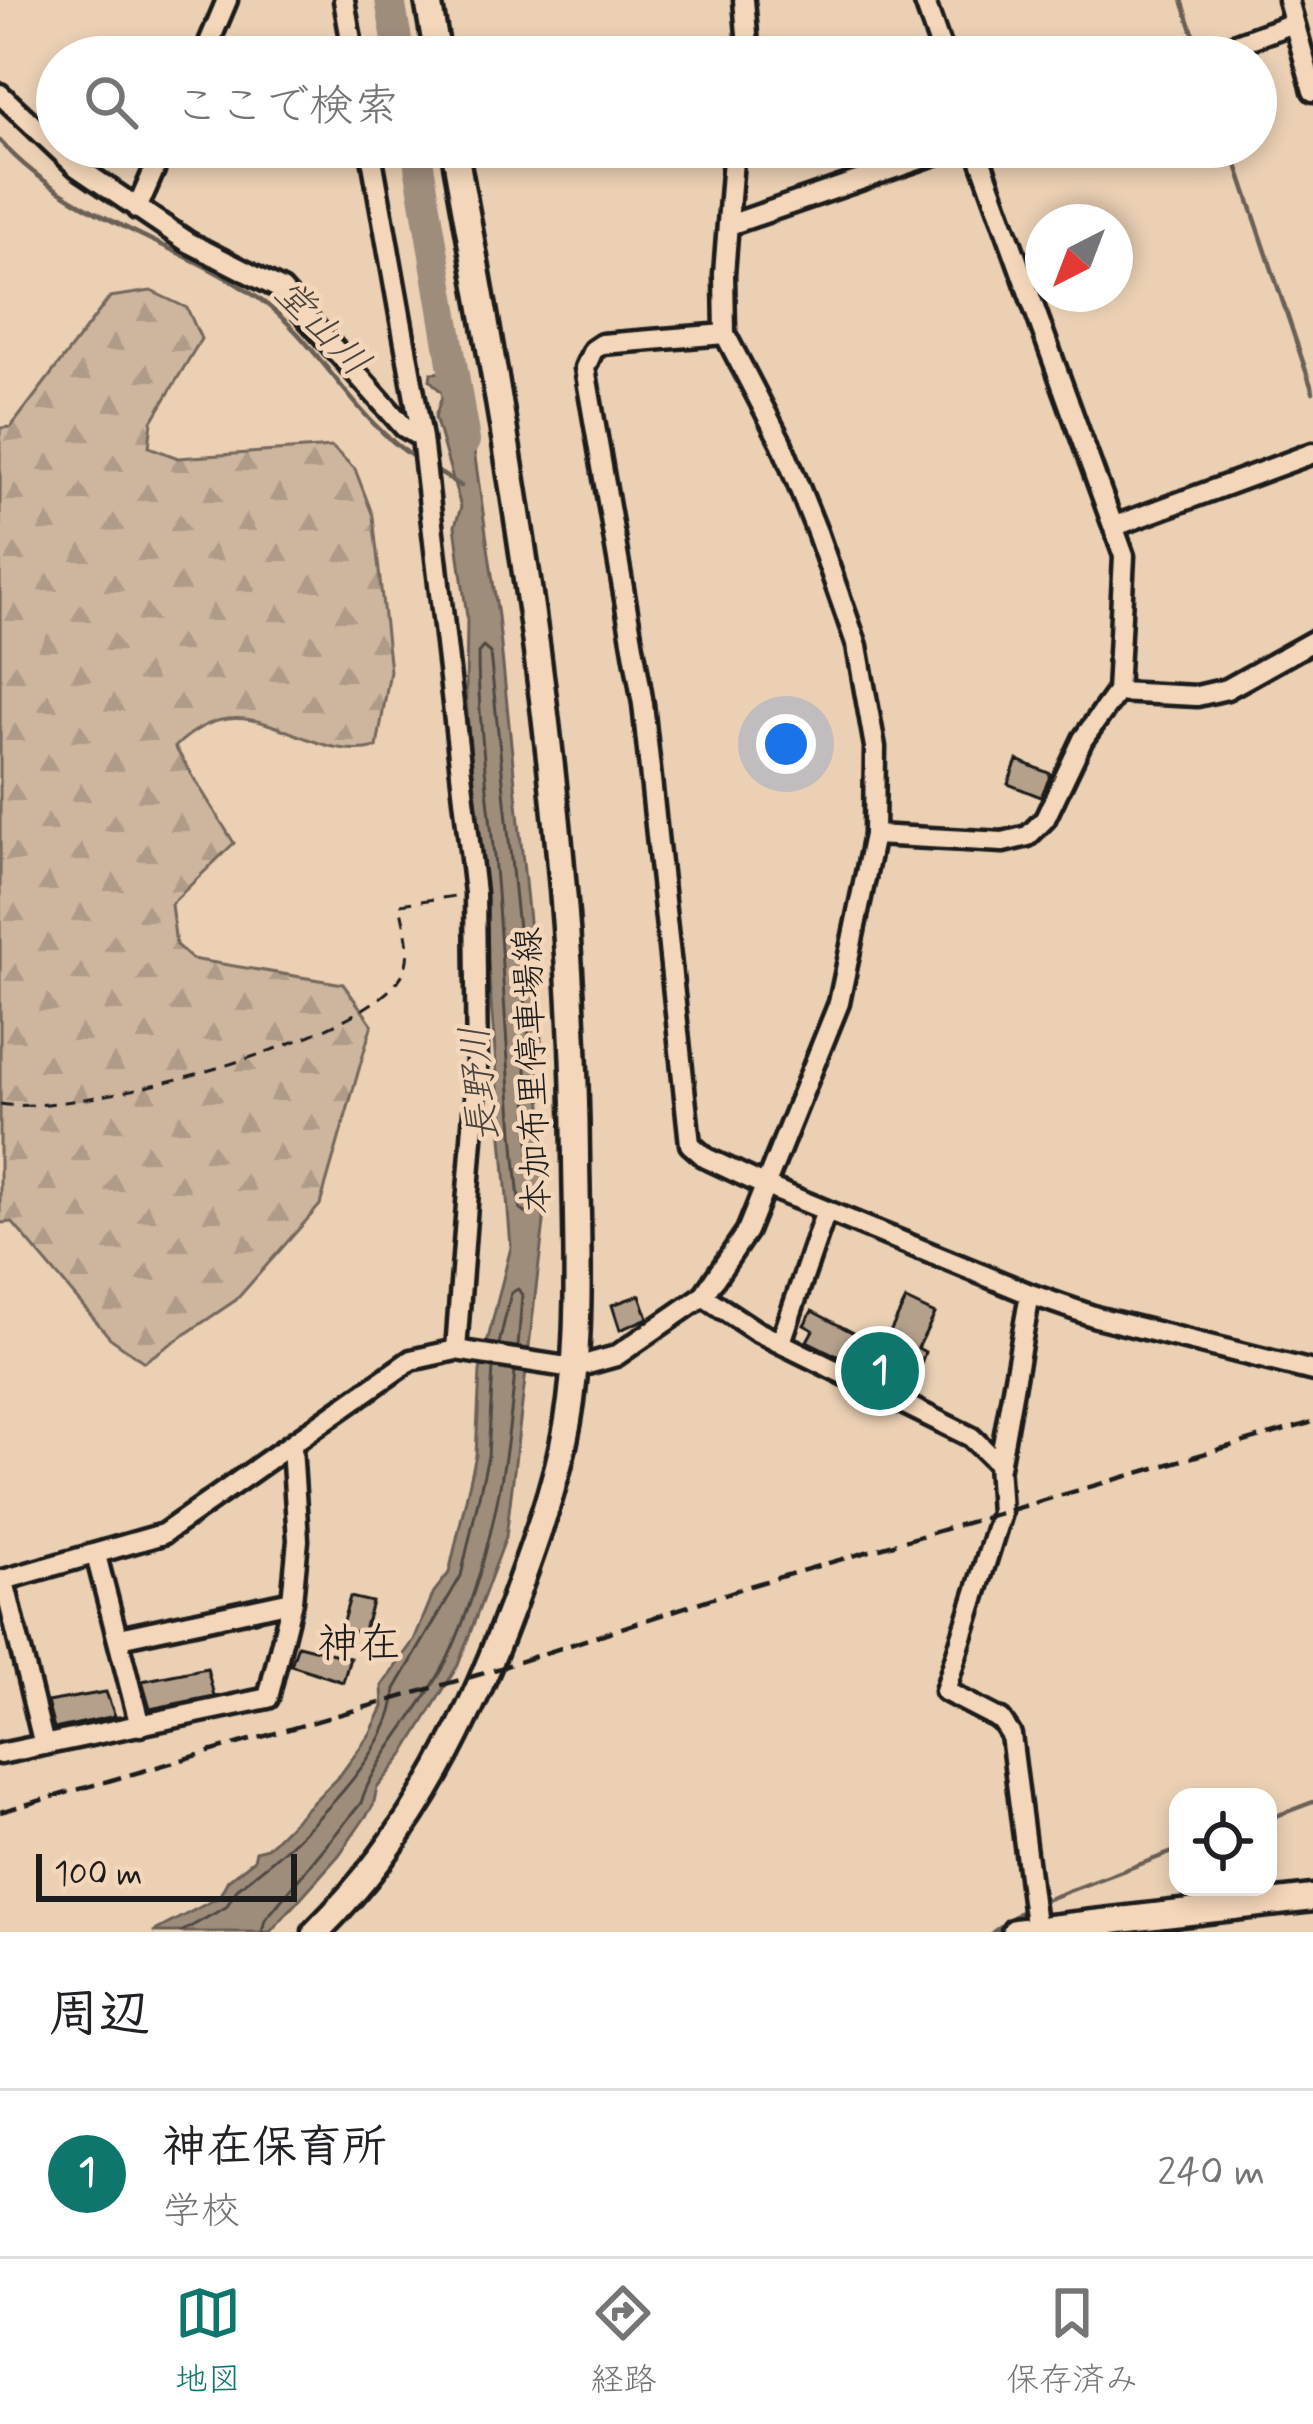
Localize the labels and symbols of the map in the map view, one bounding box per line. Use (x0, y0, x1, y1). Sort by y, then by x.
north arrow (1025, 204, 1133, 312)
water label: 堂山川 (262, 269, 380, 389)
your location (756, 714, 816, 774)
street label: 本加布里停車場線 (505, 926, 563, 1216)
water label: 長野川 (450, 1023, 512, 1145)
pin: 1 (841, 1326, 919, 1416)
district label: 神在 (317, 1618, 401, 1673)
scale bar (36, 1848, 297, 1901)

